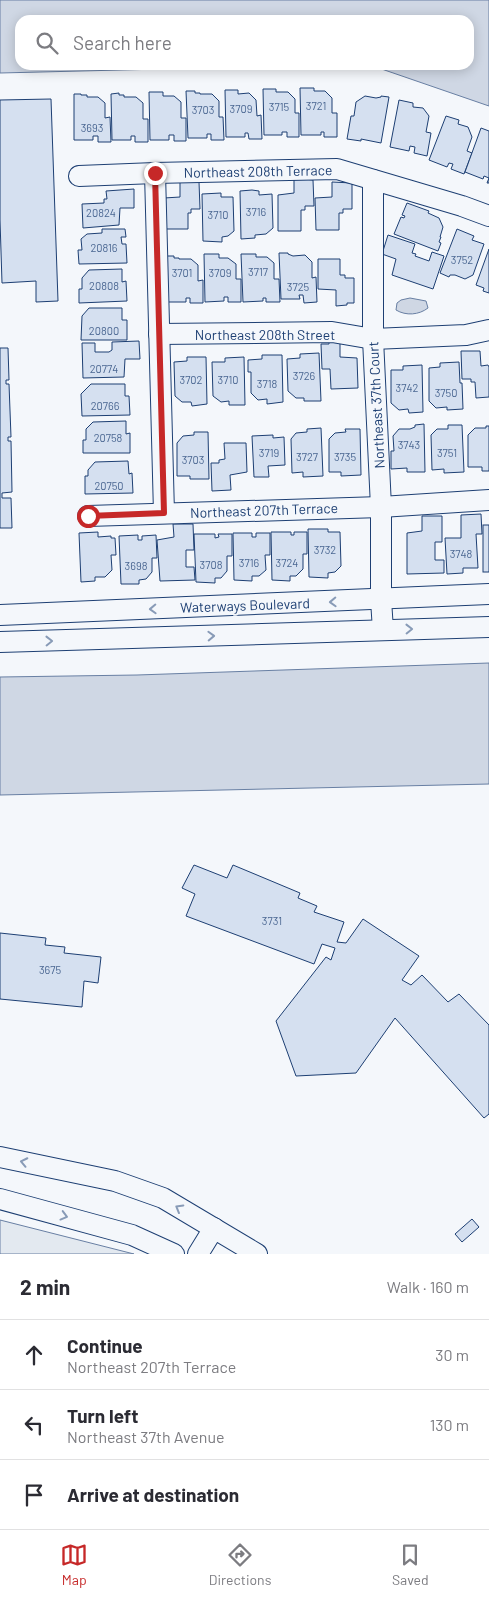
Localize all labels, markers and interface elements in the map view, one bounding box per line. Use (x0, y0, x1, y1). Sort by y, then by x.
search box (15, 15, 474, 70)
icon: search (33, 29, 61, 57)
text: Search here (73, 31, 172, 54)
house number: 3721 (306, 99, 326, 112)
house number: 3715 (269, 100, 290, 113)
house number: 3709 (230, 102, 253, 115)
house number: 3703 (192, 103, 214, 116)
house number: 3693 (81, 121, 103, 134)
street label: Northeast 208th Terrace (184, 161, 332, 181)
route end (144, 162, 167, 185)
house number: 3716 (246, 205, 267, 218)
house number: 20824 (86, 206, 116, 219)
house number: 3710 (208, 208, 228, 221)
house number: 20816 (90, 241, 118, 254)
house number: 3752 (451, 253, 473, 266)
house number: 3717 (248, 265, 268, 278)
house number: 3701 (172, 266, 192, 279)
house number: 3709 (209, 266, 232, 279)
house number: 20808 (89, 279, 119, 292)
house number: 3725 (287, 280, 310, 293)
house number: 20800 (89, 324, 119, 337)
street label: Northeast 208th Street (195, 326, 335, 343)
street label: Northeast 37th Court (364, 341, 388, 469)
house number: 20774 (90, 362, 118, 375)
house number: 3726 (293, 369, 316, 382)
house number: 3702 (180, 373, 203, 386)
house number: 3710 (218, 373, 238, 386)
house number: 3718 (257, 377, 278, 390)
house number: 3742 (396, 381, 419, 394)
house number: 3750 (435, 386, 457, 399)
house number: 20766 (91, 399, 120, 412)
house number: 20758 (94, 431, 123, 444)
house number: 3743 (398, 438, 420, 451)
house number: 3719 (259, 446, 280, 459)
house number: 3751 (437, 446, 457, 459)
house number: 3727 (296, 450, 318, 463)
house number: 3735 (334, 450, 356, 463)
house number: 3703 (182, 453, 204, 466)
house number: 20750 (94, 479, 124, 492)
street label: Northeast 207th Terrace (190, 499, 338, 521)
route start (77, 505, 100, 528)
house number: 3732 (314, 543, 336, 556)
house number: 3748 (450, 547, 473, 560)
house number: 3716 (239, 556, 260, 569)
house number: 3724 (276, 556, 298, 569)
house number: 3708 (200, 558, 223, 571)
house number: 3698 (125, 559, 148, 572)
street label: Waterways Boulevard (180, 594, 310, 616)
one-way arrow (328, 596, 336, 607)
one-way arrow (149, 603, 157, 614)
one-way arrow (405, 624, 413, 634)
one-way arrow (208, 631, 215, 641)
one-way arrow (45, 635, 53, 646)
house number: 3731 (262, 914, 282, 927)
house number: 3675 (39, 963, 61, 976)
one-way arrow (20, 1157, 29, 1168)
one-way arrow (176, 1204, 185, 1214)
one-way arrow (59, 1211, 68, 1221)
text: 2 min (20, 1274, 70, 1299)
text: Walk · 160 m (387, 1277, 469, 1296)
text: Continue (67, 1334, 143, 1357)
icon: ahead (20, 1341, 48, 1369)
text: 30 m (435, 1345, 469, 1364)
text: Northeast 207th Terrace (67, 1357, 236, 1376)
text: Turn left (67, 1404, 138, 1427)
icon: left (20, 1411, 48, 1439)
text: 130 m (430, 1415, 469, 1434)
text: Northeast 37th Avenue (67, 1427, 225, 1446)
icon: arrive (20, 1481, 48, 1509)
text: Arrive at destination (67, 1483, 239, 1506)
tab: Map (60, 1541, 88, 1588)
tab: Directions (209, 1541, 271, 1588)
tab: Saved (392, 1541, 429, 1588)

